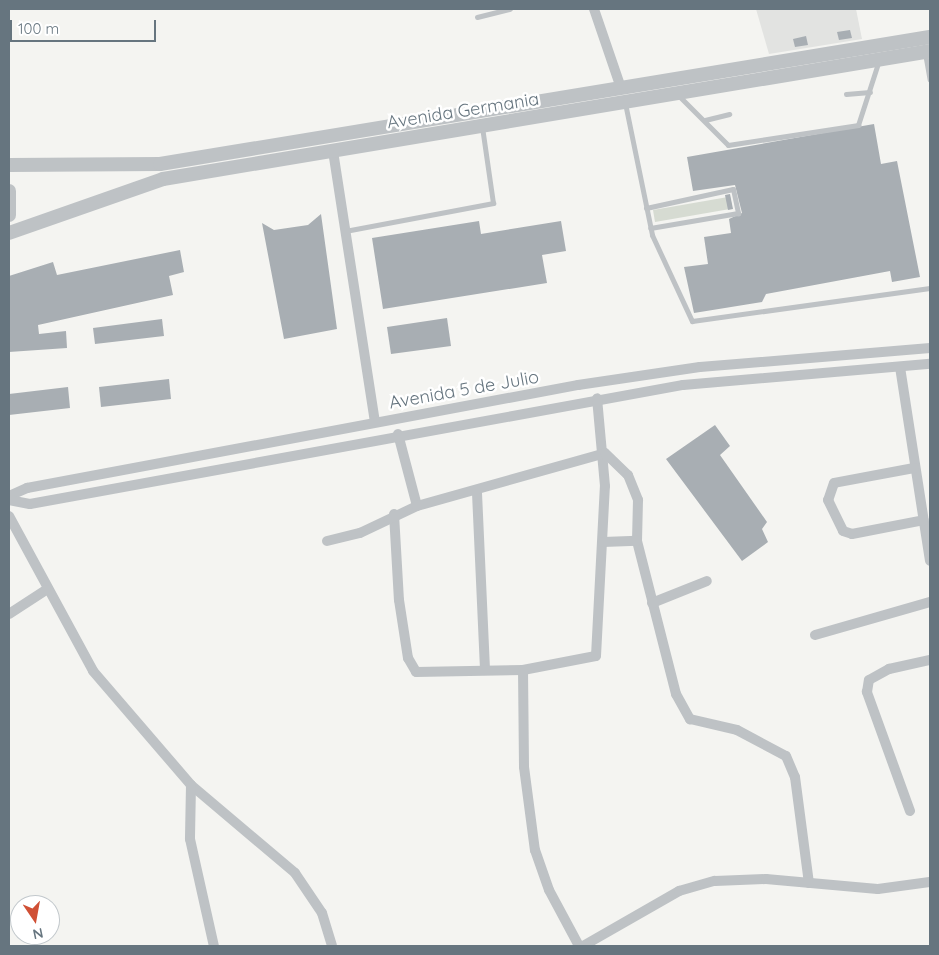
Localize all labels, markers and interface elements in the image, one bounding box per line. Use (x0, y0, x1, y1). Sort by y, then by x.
scale bar (12, 10, 159, 42)
text: 100 m (18, 19, 59, 38)
street label: Avenida Germania (385, 88, 541, 134)
street label: Avenida 5 de Julio (387, 366, 541, 414)
north arrow (10, 895, 60, 945)
text: N (31, 924, 45, 944)

